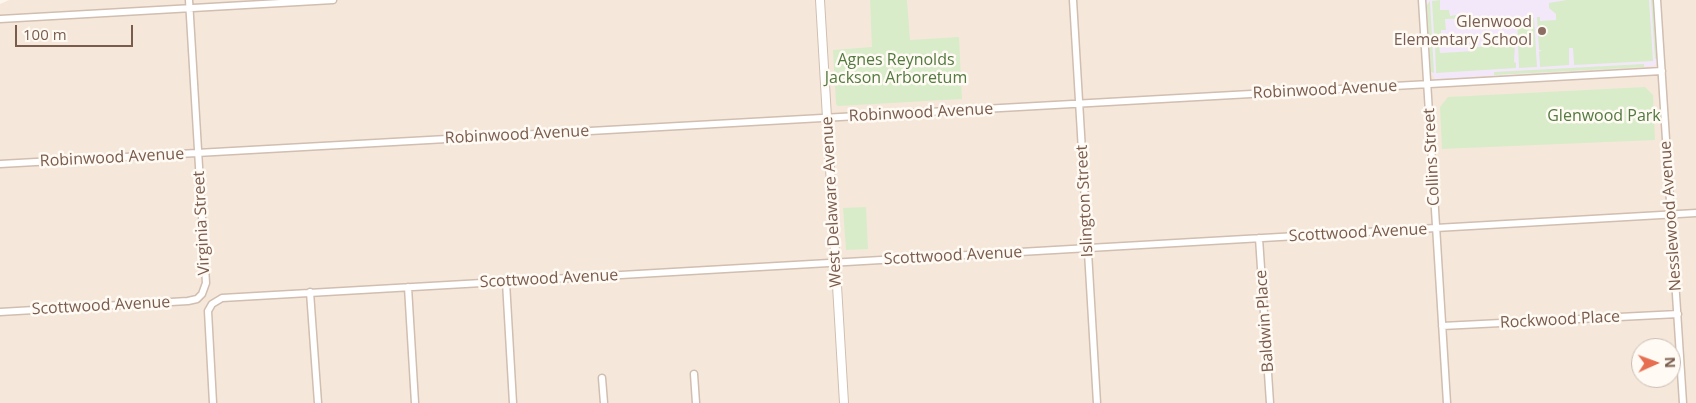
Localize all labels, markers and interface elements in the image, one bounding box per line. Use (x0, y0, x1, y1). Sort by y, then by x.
place label: Glenwood Elementary School (1394, 12, 1532, 50)
scale bar (18, 15, 135, 47)
text: 100 m (23, 24, 67, 44)
marker: Glenwood Elementary School (1536, 25, 1548, 37)
park label: Agnes Reynolds Jackson Arboretum (825, 50, 967, 88)
street label: Robinwood Avenue (1252, 77, 1398, 103)
street label: Robinwood Avenue (848, 100, 994, 126)
park label: Glenwood Park (1547, 106, 1661, 126)
street label: Collins Street (1420, 108, 1444, 206)
street label: West Delaware Avenue (818, 116, 846, 288)
street label: Robinwood Avenue (444, 122, 590, 148)
street label: Nesslewood Avenue (1656, 140, 1686, 292)
street label: Islington Street (1072, 144, 1098, 258)
street label: Robinwood Avenue (39, 145, 185, 171)
street label: Virginia Street (190, 170, 214, 276)
street label: Scottwood Avenue (1288, 220, 1428, 246)
street label: Scottwood Avenue (883, 243, 1023, 269)
street label: Scottwood Avenue (479, 266, 619, 292)
street label: Baldwin Place (1252, 269, 1278, 373)
street label: Scottwood Avenue (31, 293, 171, 319)
street label: Rockwood Place (1499, 307, 1621, 333)
north arrow (1631, 338, 1681, 388)
text: N (1661, 356, 1680, 369)

